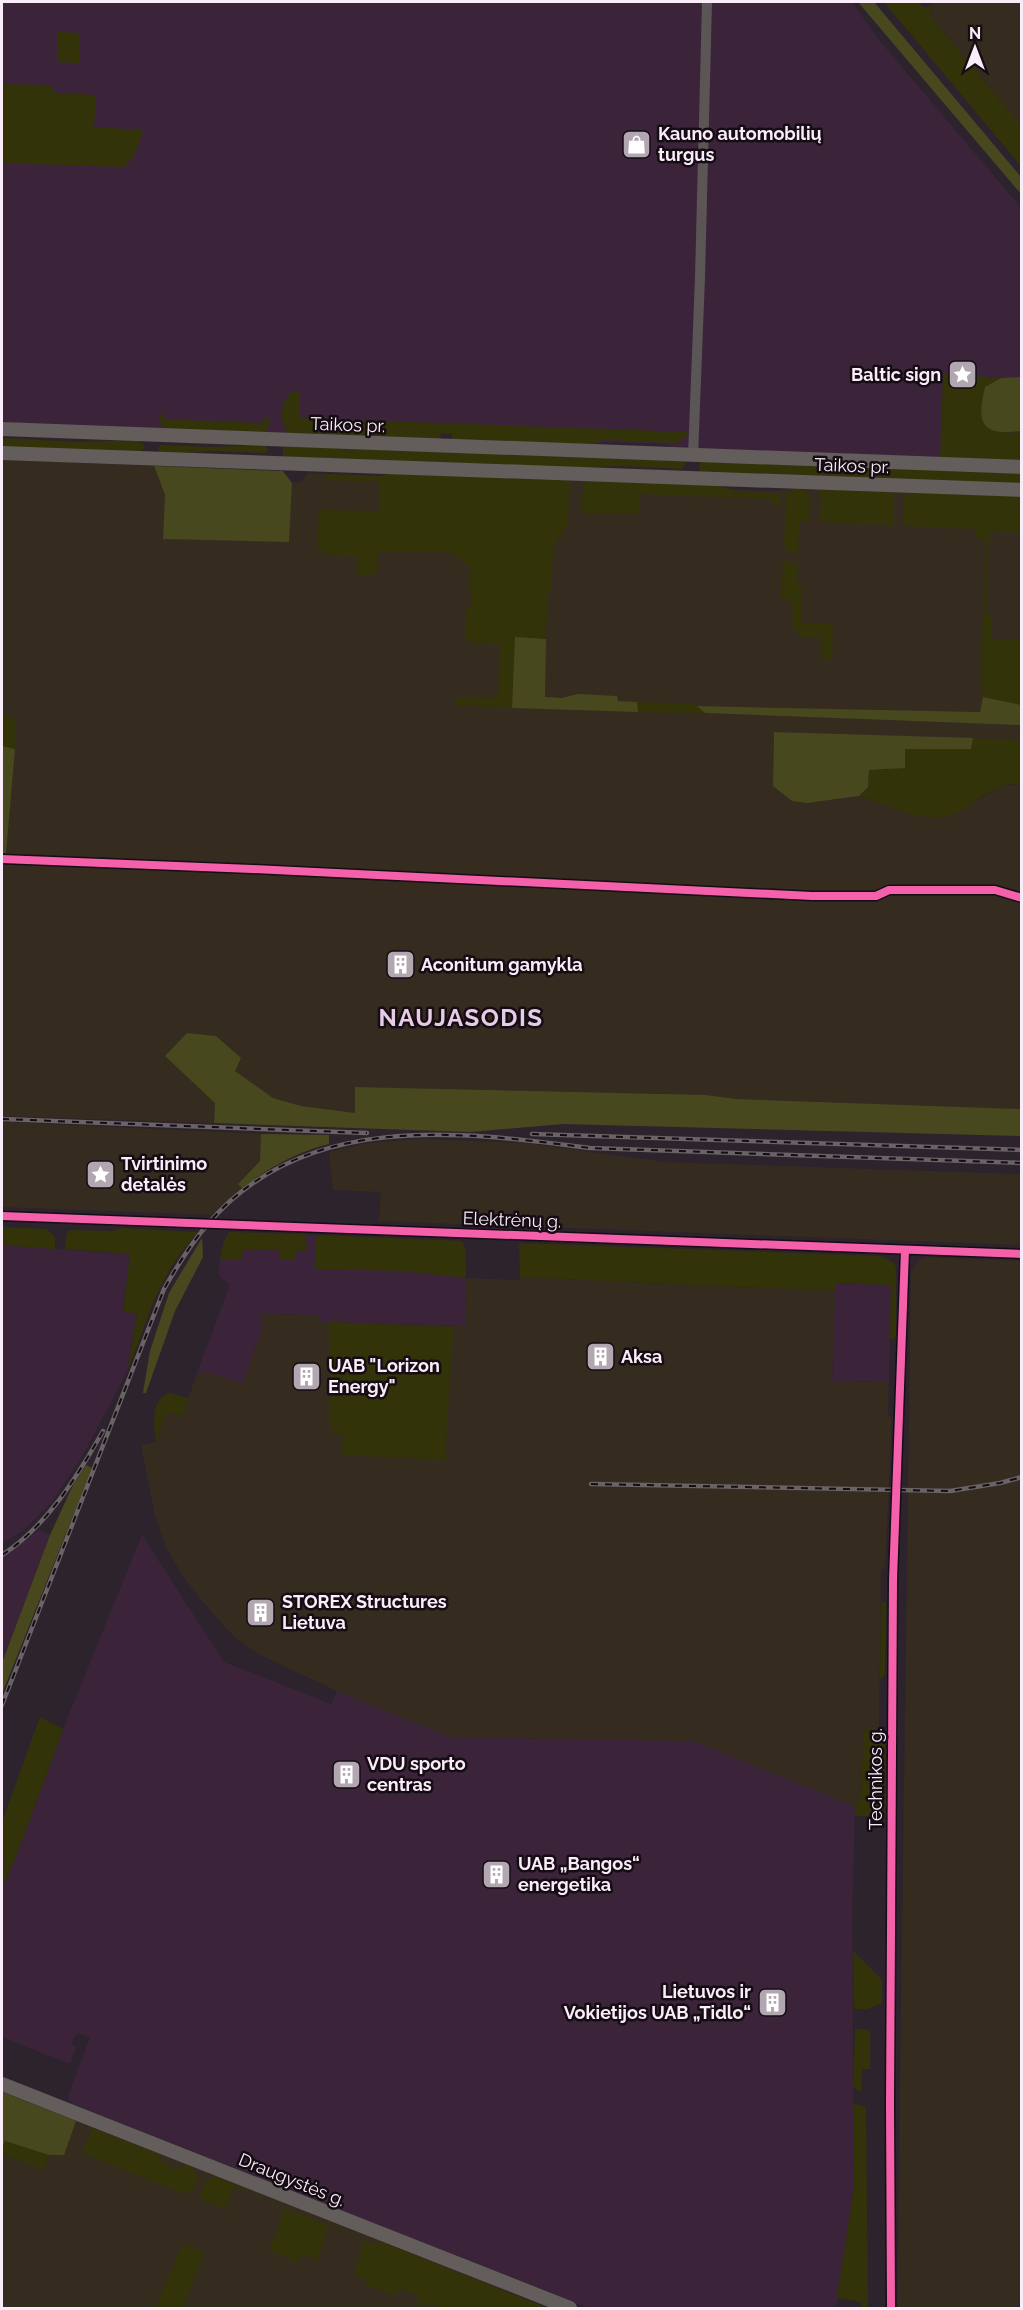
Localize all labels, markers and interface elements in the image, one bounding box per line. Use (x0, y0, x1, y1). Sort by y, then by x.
north arrow (945, 18, 1005, 78)
text: N (969, 24, 981, 43)
place label: Kauno automobilių turgus (658, 123, 822, 165)
shop icon: Kauno automobilių turgus (621, 128, 653, 160)
place icon: Baltic sign (946, 359, 978, 391)
place label: Baltic sign (851, 364, 941, 385)
street label: Taikos pr. (310, 413, 386, 436)
street label: Taikos pr. (814, 454, 890, 477)
building icon: Aconitum gamykla (384, 949, 416, 981)
place label: Aconitum gamykla (421, 954, 583, 975)
district label: NAUJASODIS (378, 1003, 544, 1032)
place label: Tvirtinimo detalės (121, 1153, 207, 1195)
place icon: Tvirtinimo detalės (84, 1158, 116, 1190)
street label: Elektrėnų g. (462, 1207, 562, 1232)
building icon: Aksa (584, 1341, 616, 1373)
place label: Aksa (621, 1346, 662, 1367)
place label: UAB "Lorizon Energy" (328, 1355, 440, 1397)
building icon: UAB "Lorizon Energy" (291, 1360, 323, 1392)
place label: STOREX Structures Lietuva (282, 1591, 447, 1633)
building icon: STOREX Structures Lietuva (245, 1596, 277, 1628)
street label: Technikos g. (865, 1728, 886, 1830)
place label: VDU sporto centras (367, 1753, 466, 1795)
building icon: VDU sporto centras (330, 1758, 362, 1790)
place label: UAB „Bangos“ energetika (518, 1853, 640, 1895)
building icon: UAB „Bangos“ energetika (481, 1858, 513, 1890)
place label: Lietuvos ir Vokietijos UAB „Tidlo“ (564, 1981, 751, 2023)
building icon: Lietuvos ir Vokietijos UAB „Tidlo“ (756, 1986, 788, 2018)
street label: Draugystės g. (236, 2149, 349, 2210)

